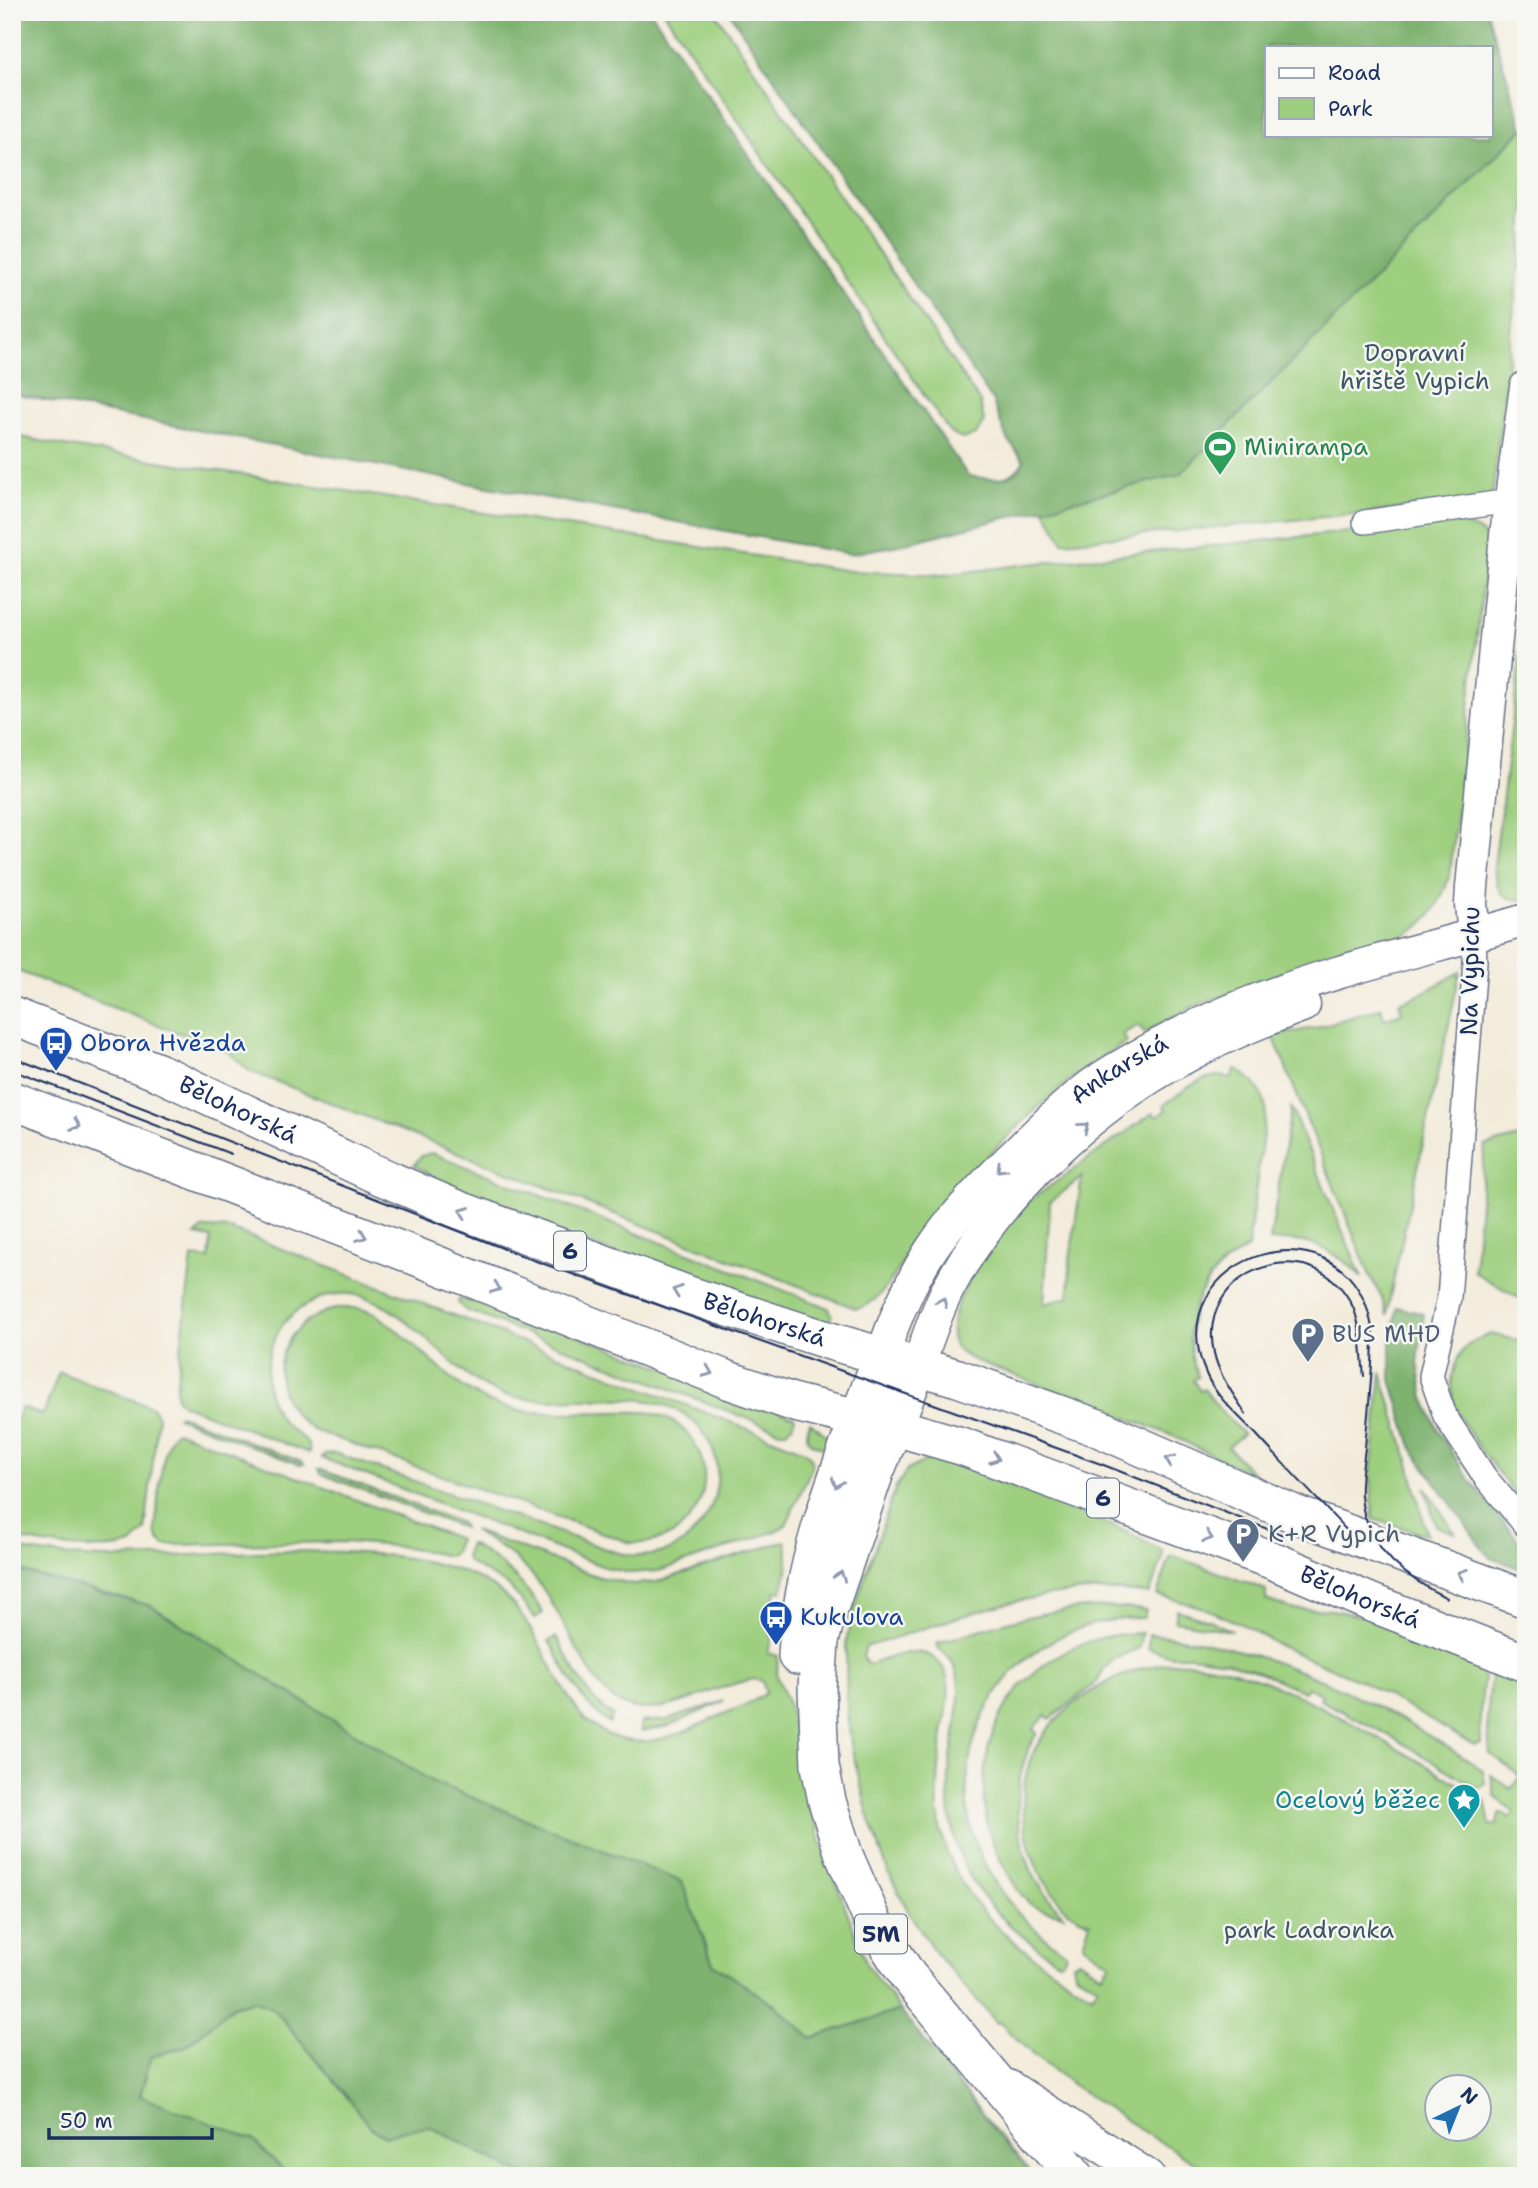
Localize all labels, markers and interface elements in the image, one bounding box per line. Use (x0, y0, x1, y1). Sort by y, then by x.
legend (1265, 46, 1492, 136)
text: Road (1328, 59, 1381, 87)
text: Park (1328, 95, 1373, 123)
park label: Dopravní hřiště Vypich (1340, 337, 1490, 397)
sports icon: Minirampa (1201, 428, 1239, 477)
place label: Minirampa (1244, 431, 1368, 463)
street label: Na Vypichu (1453, 906, 1487, 1036)
bus stop icon: Obora Hvězda (37, 1024, 75, 1073)
place label: Obora Hvězda (80, 1027, 246, 1059)
street label: Ankarská (1064, 1027, 1174, 1111)
street label: Bělohorská (174, 1068, 303, 1151)
one-way arrow (69, 1117, 81, 1131)
one-way arrow (1076, 1123, 1089, 1135)
one-way arrow (997, 1160, 1009, 1172)
one-way arrow (458, 1206, 470, 1220)
one-way arrow (356, 1227, 368, 1241)
road number: 6 (554, 1232, 586, 1270)
one-way arrow (490, 1280, 502, 1294)
one-way arrow (672, 1285, 684, 1299)
street label: Bělohorská (699, 1285, 830, 1355)
one-way arrow (934, 1297, 948, 1310)
parking icon: BUS MHD (1289, 1315, 1327, 1364)
place label: BUS MHD (1332, 1318, 1440, 1350)
one-way arrow (701, 1364, 713, 1378)
one-way arrow (988, 1450, 1000, 1464)
one-way arrow (1164, 1454, 1177, 1468)
one-way arrow (831, 1476, 845, 1488)
road number: 6 (1087, 1478, 1119, 1518)
parking icon: K+R Vypich (1224, 1515, 1262, 1564)
place label: K+R Vypich (1268, 1518, 1400, 1550)
one-way arrow (1202, 1528, 1214, 1542)
street label: Bělohorská (1295, 1558, 1425, 1636)
one-way arrow (1457, 1568, 1469, 1582)
one-way arrow (832, 1571, 846, 1583)
bus stop icon: Kukulova (757, 1598, 795, 1647)
place label: Kukulova (800, 1601, 904, 1633)
place icon: Ocelový běžec (1445, 1781, 1483, 1830)
place label: Ocelový běžec (1275, 1784, 1440, 1816)
road number: 5M (855, 1914, 907, 1954)
park label: park Ladronka (1224, 1914, 1394, 1946)
north arrow (1422, 2072, 1492, 2142)
text: N (1455, 2082, 1483, 2110)
scale bar (49, 2097, 212, 2141)
text: 50 m (60, 2107, 113, 2135)

